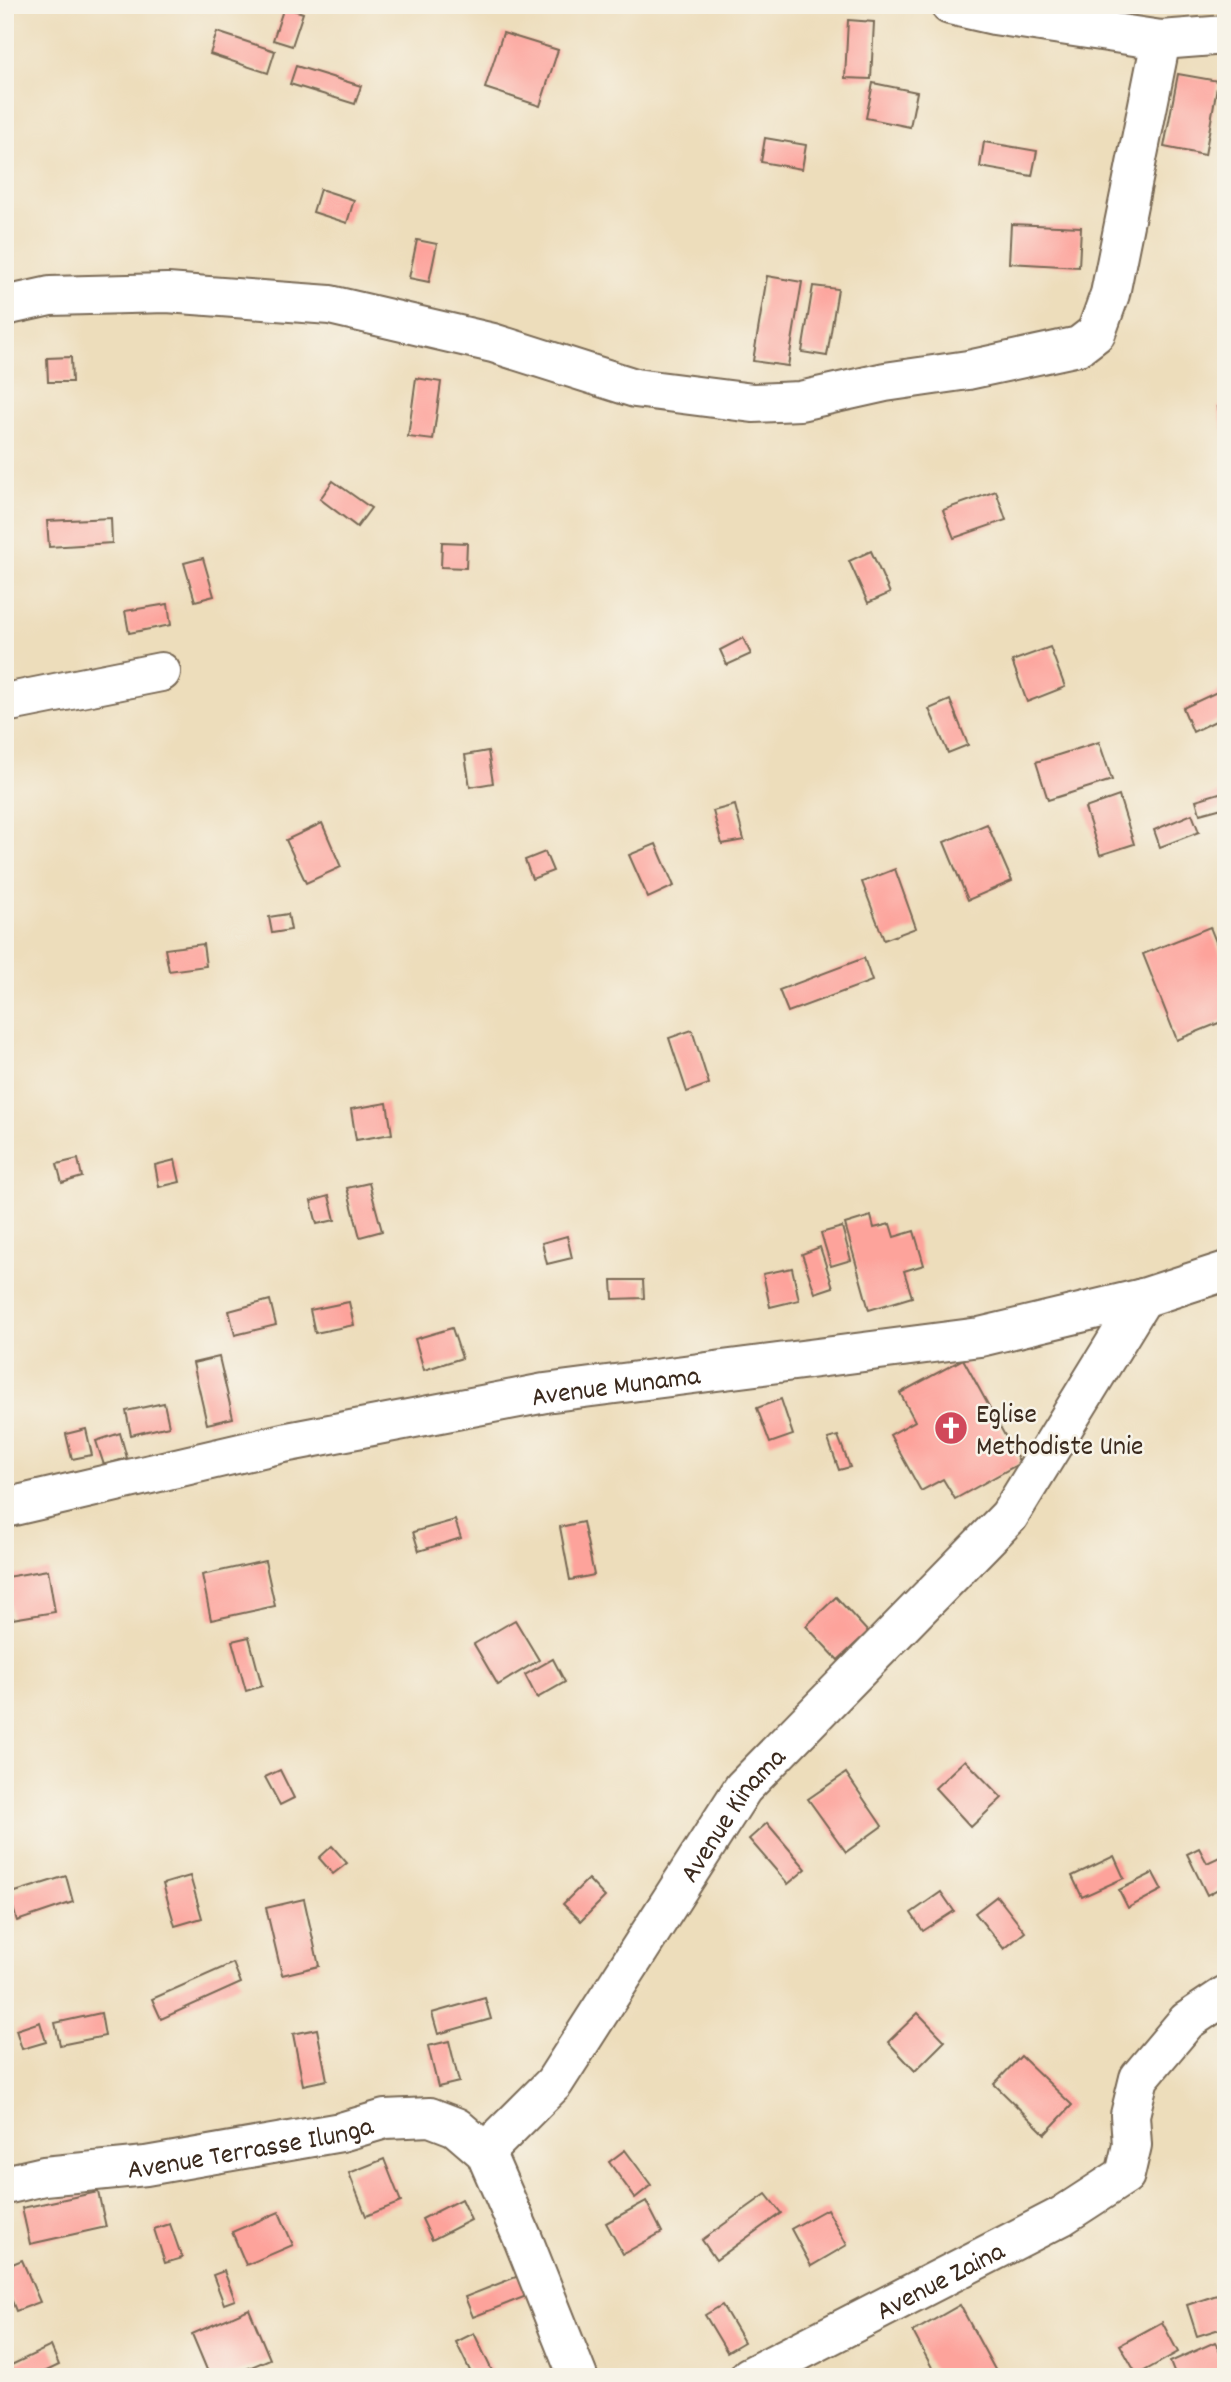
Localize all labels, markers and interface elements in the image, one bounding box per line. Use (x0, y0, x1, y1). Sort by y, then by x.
street label: Avenue Munama (528, 1358, 704, 1420)
place label: Eglise Methodiste Unie (976, 1397, 1143, 1469)
church icon: Eglise Methodiste Unie (932, 1409, 970, 1447)
street label: Avenue Kinama (672, 1740, 798, 1892)
street label: Avenue Terrasse Ilunga (126, 2108, 379, 2193)
street label: Avenue Zaina (870, 2233, 1014, 2333)

